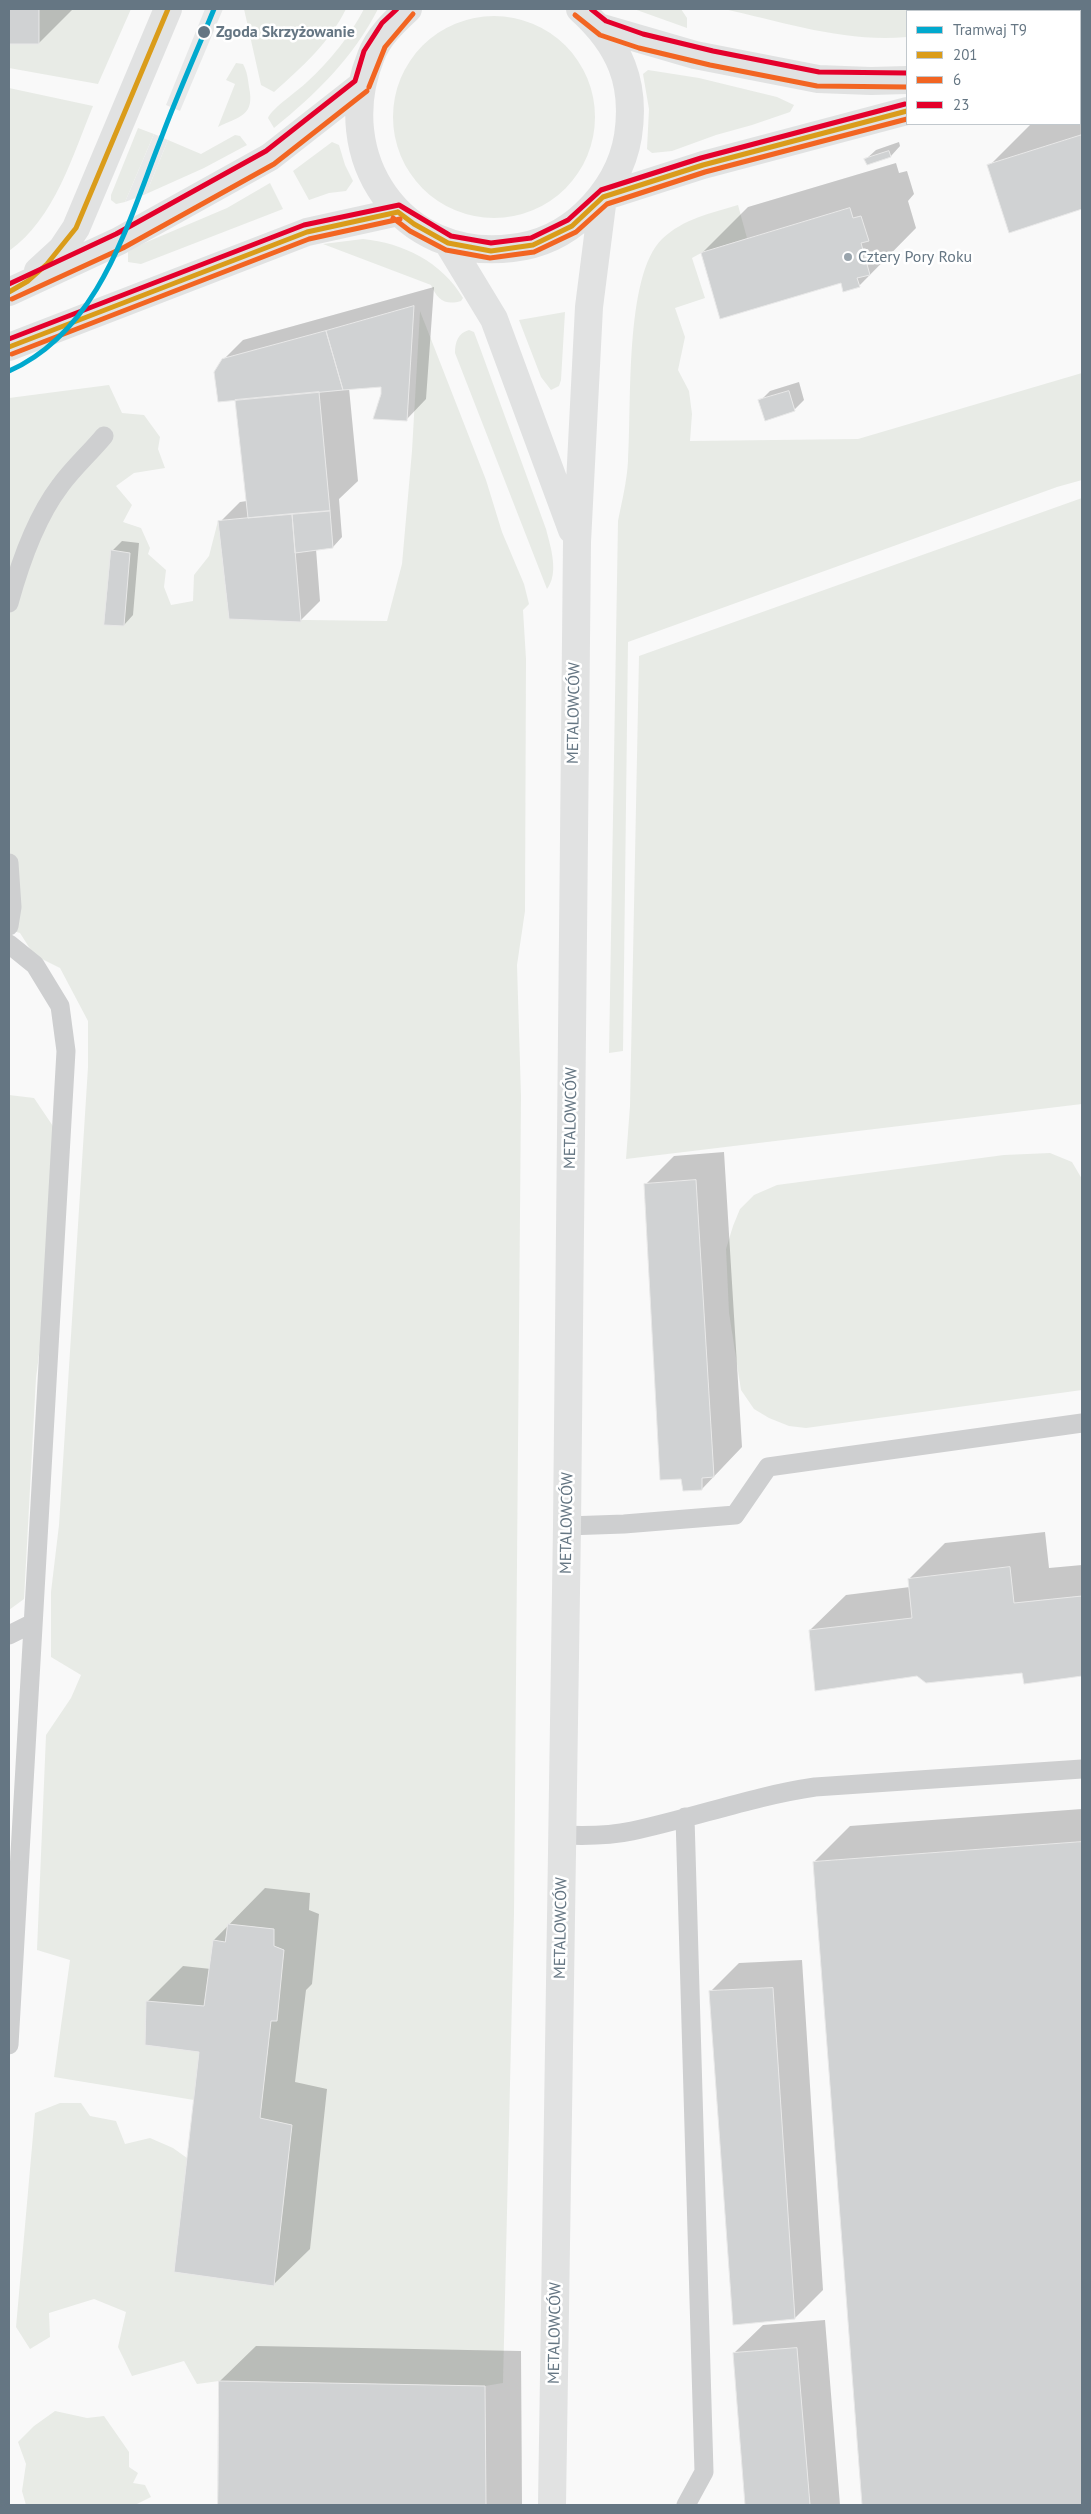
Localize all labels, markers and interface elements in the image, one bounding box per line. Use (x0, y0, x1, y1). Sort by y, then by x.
legend (906, 10, 1081, 125)
text: Tramwaj T9 (953, 20, 1027, 39)
place label: Zgoda Skrzyżowanie (216, 22, 355, 42)
marker: Zgoda Skrzyżowanie (196, 24, 212, 40)
text: 201 (953, 45, 978, 64)
text: 6 (953, 70, 961, 89)
text: 23 (953, 95, 969, 114)
place label: Cztery Pory Roku (858, 247, 972, 267)
marker: Cztery Pory Roku (842, 251, 854, 263)
street label: METALOWCÓW (564, 662, 584, 764)
street label: METALOWCÓW (561, 1067, 581, 1169)
street label: METALOWCÓW (557, 1472, 577, 1574)
street label: METALOWCÓW (551, 1877, 571, 1979)
street label: METALOWCÓW (545, 2282, 565, 2384)

